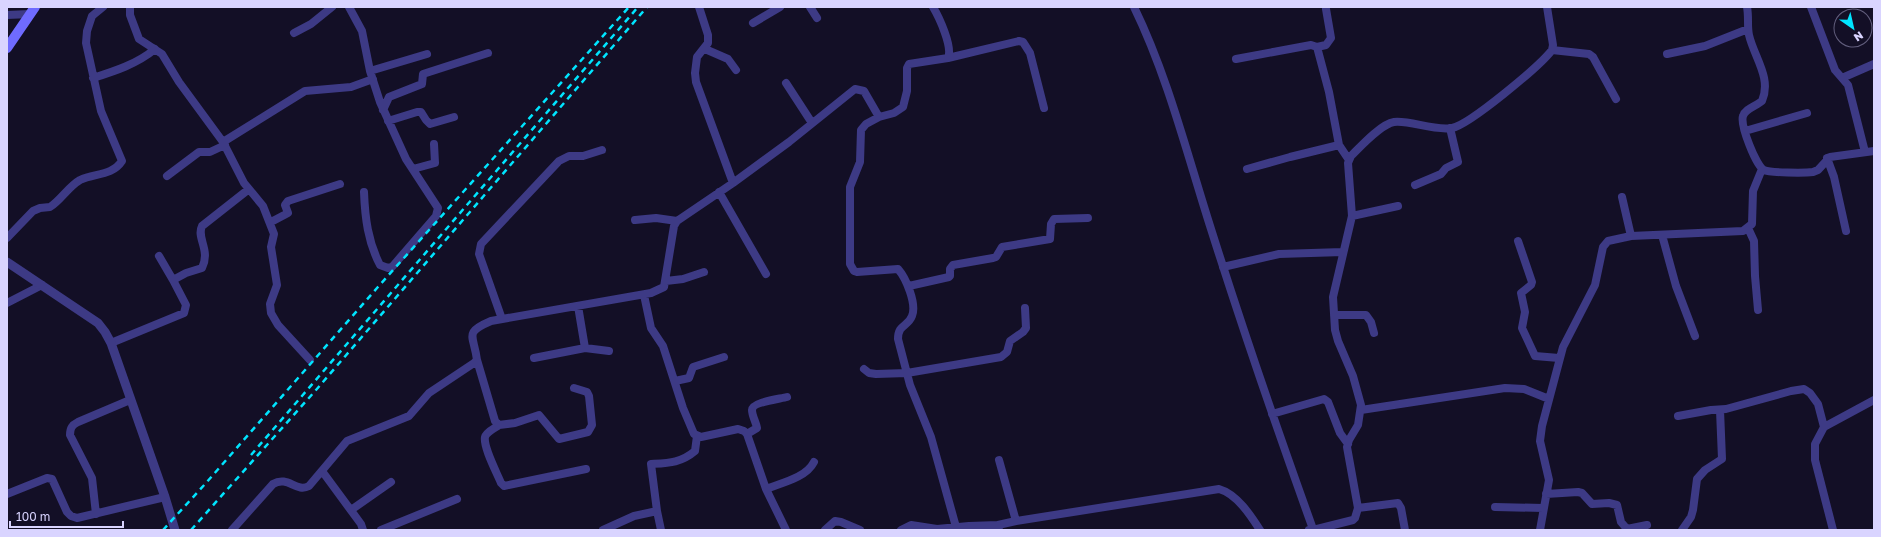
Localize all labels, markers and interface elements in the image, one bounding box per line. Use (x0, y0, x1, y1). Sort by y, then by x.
north arrow (1833, 8, 1873, 48)
text: N (1852, 29, 1866, 44)
scale bar (10, 503, 123, 529)
text: 100 m (16, 509, 50, 524)

